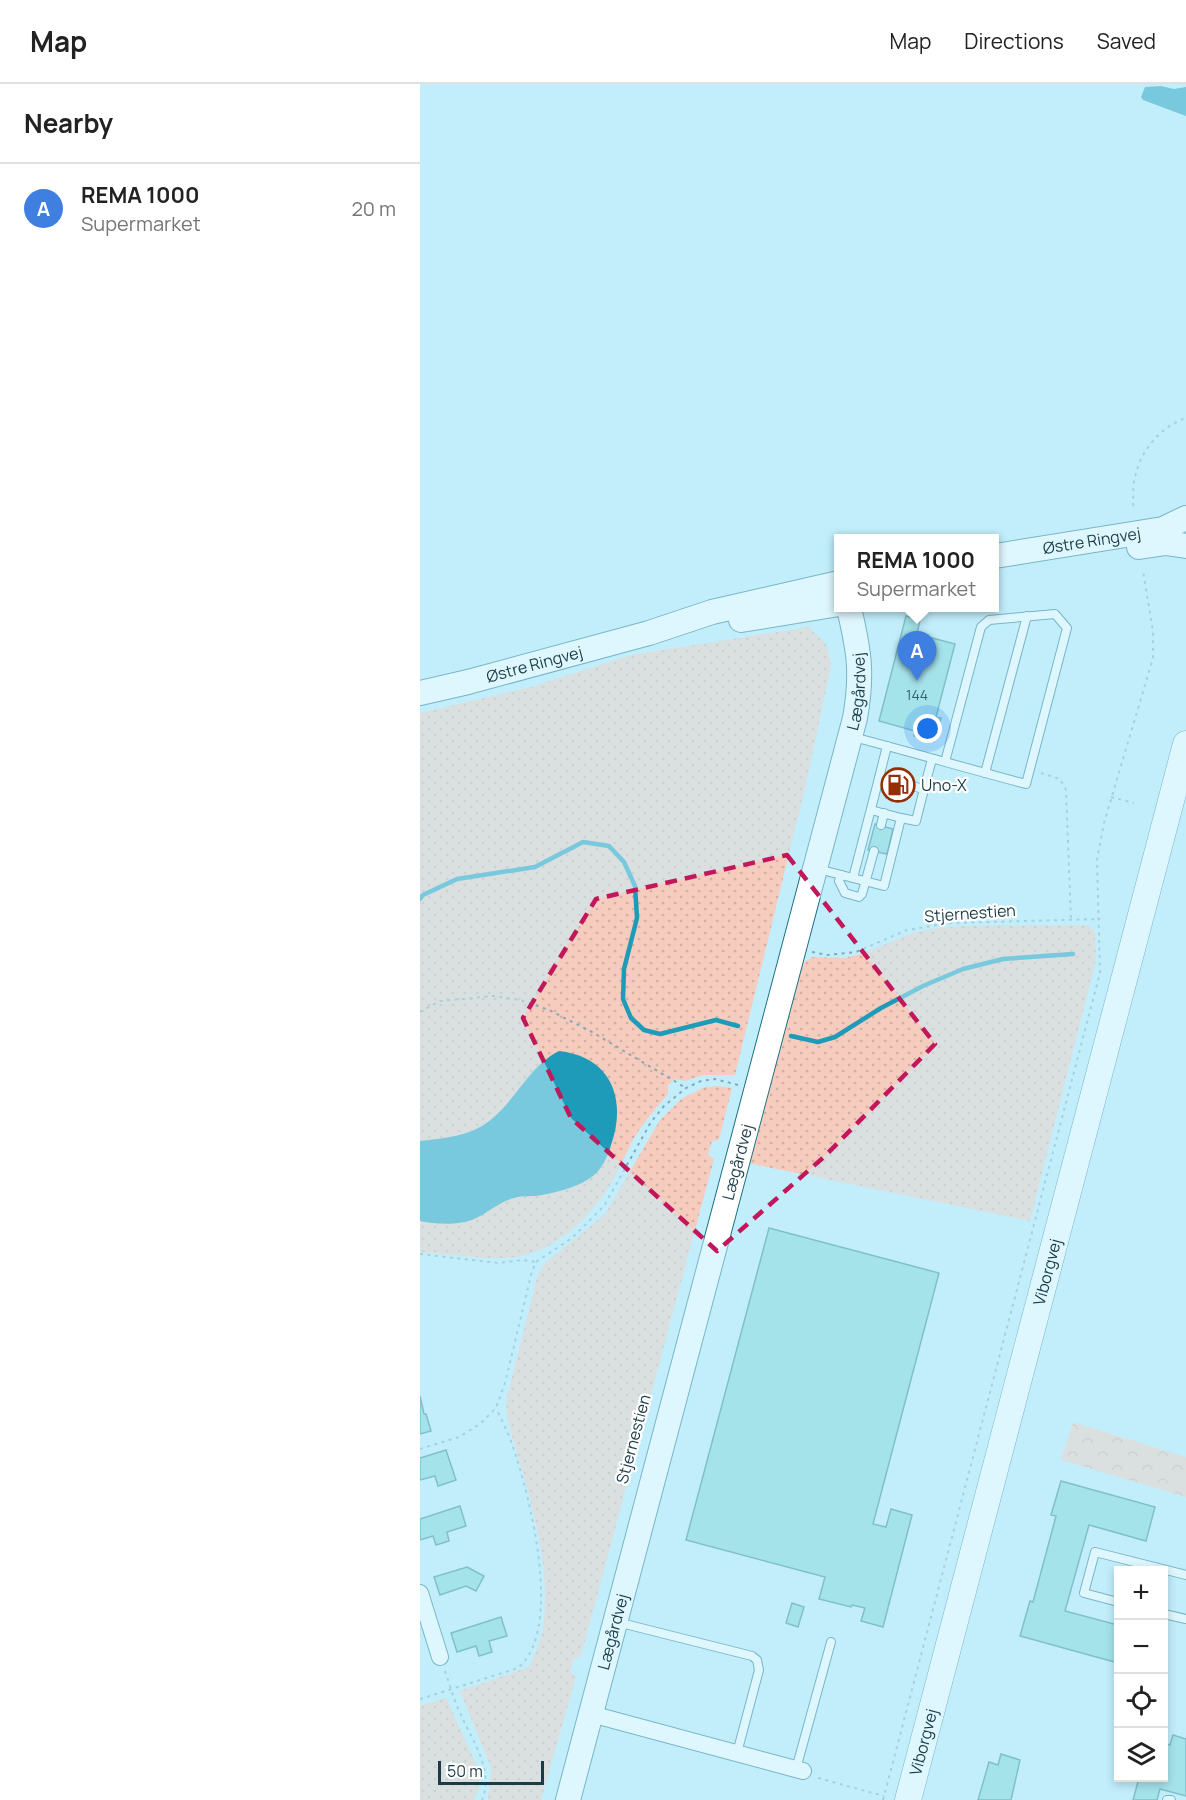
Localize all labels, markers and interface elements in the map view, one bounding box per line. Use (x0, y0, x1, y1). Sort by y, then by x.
text: Map (30, 22, 87, 60)
text: Map (890, 27, 931, 55)
text: Directions (964, 27, 1064, 55)
text: Saved (1097, 27, 1156, 55)
text: Nearby (24, 105, 113, 141)
text: REMA 1000 (81, 180, 199, 210)
text: A (37, 195, 50, 222)
text: 20 m (351, 195, 396, 222)
text: Supermarket (81, 210, 201, 237)
street label: Østre Ringvej (1041, 522, 1142, 559)
popup (834, 534, 999, 612)
text: REMA 1000 (857, 545, 975, 575)
text: Supermarket (857, 575, 976, 602)
pin: A (898, 632, 936, 681)
street label: Østre Ringvej (484, 641, 585, 688)
street label: Lægårdvej (841, 652, 870, 733)
house number: 144 (906, 685, 928, 704)
your location (913, 714, 942, 743)
fuel station icon: Uno-X (880, 767, 916, 803)
place label: Uno-X (921, 774, 967, 796)
street label: Stjernestien (924, 899, 1016, 927)
street label: Lægårdvej (717, 1122, 758, 1203)
street label: Viborgvej (1028, 1236, 1066, 1308)
street label: Stjernestien (611, 1392, 655, 1486)
map controls (1114, 1566, 1168, 1782)
button: + (1114, 1566, 1168, 1620)
street label: Lægårdvej (592, 1591, 633, 1672)
button: − (1114, 1620, 1168, 1674)
button: locate (1114, 1674, 1168, 1728)
street label: Viborgvej (904, 1706, 943, 1778)
button: layers (1114, 1728, 1168, 1782)
scale bar (438, 1758, 544, 1786)
text: 50 m (447, 1760, 483, 1782)

